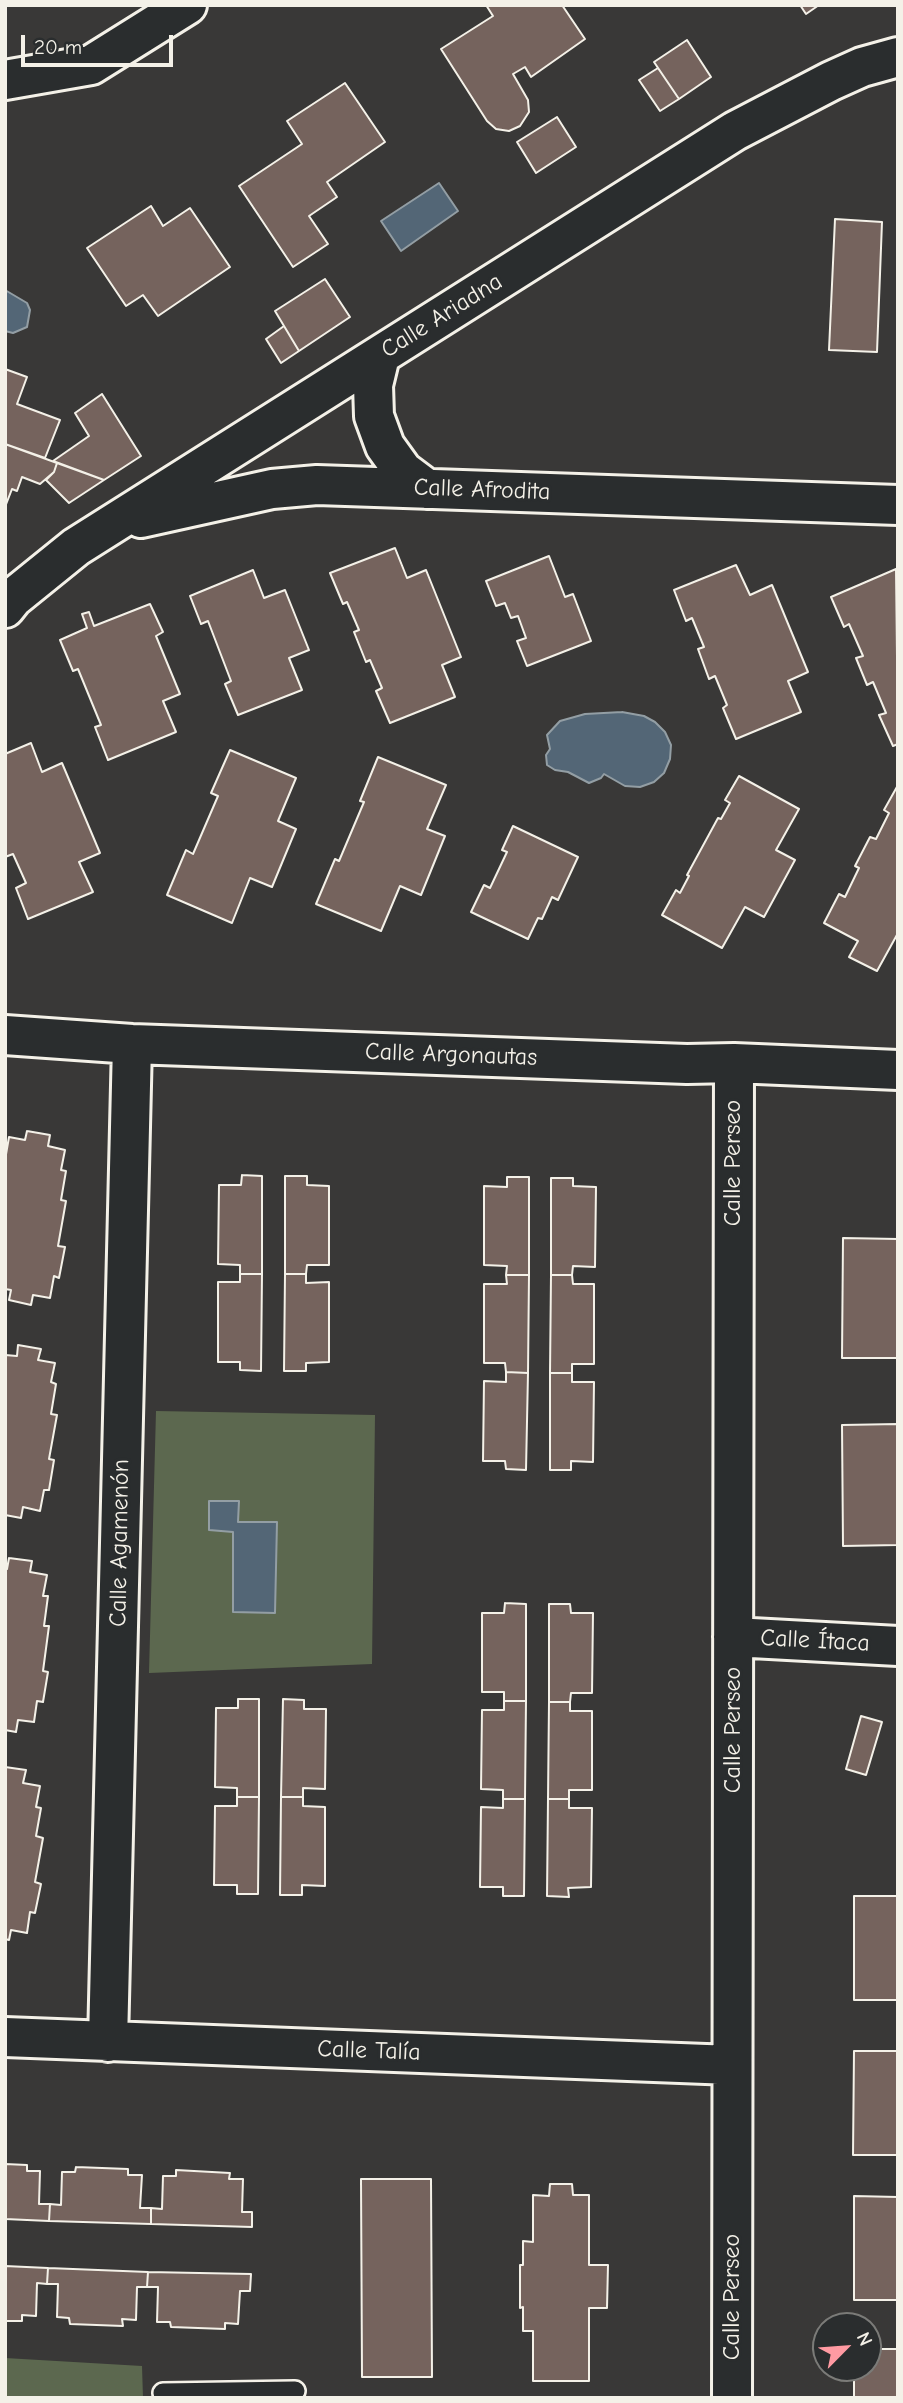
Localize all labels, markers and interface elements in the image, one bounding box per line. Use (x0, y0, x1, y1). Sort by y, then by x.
scale bar (24, 21, 177, 65)
text: 20 m (34, 35, 82, 59)
street label: Calle Ariadna (376, 267, 508, 365)
street label: Calle Afrodita (413, 473, 551, 507)
street label: Calle Argonautas (364, 1038, 538, 1072)
street label: Calle Perseo (719, 1100, 747, 1226)
street label: Calle Agamenón (104, 1459, 136, 1627)
street label: Calle Ítaca (760, 1624, 870, 1658)
street label: Calle Perseo (719, 1667, 747, 1793)
street label: Calle Talía (317, 2035, 421, 2067)
street label: Calle Perseo (718, 2234, 746, 2360)
north arrow (812, 2312, 882, 2382)
text: N (852, 2329, 877, 2349)

